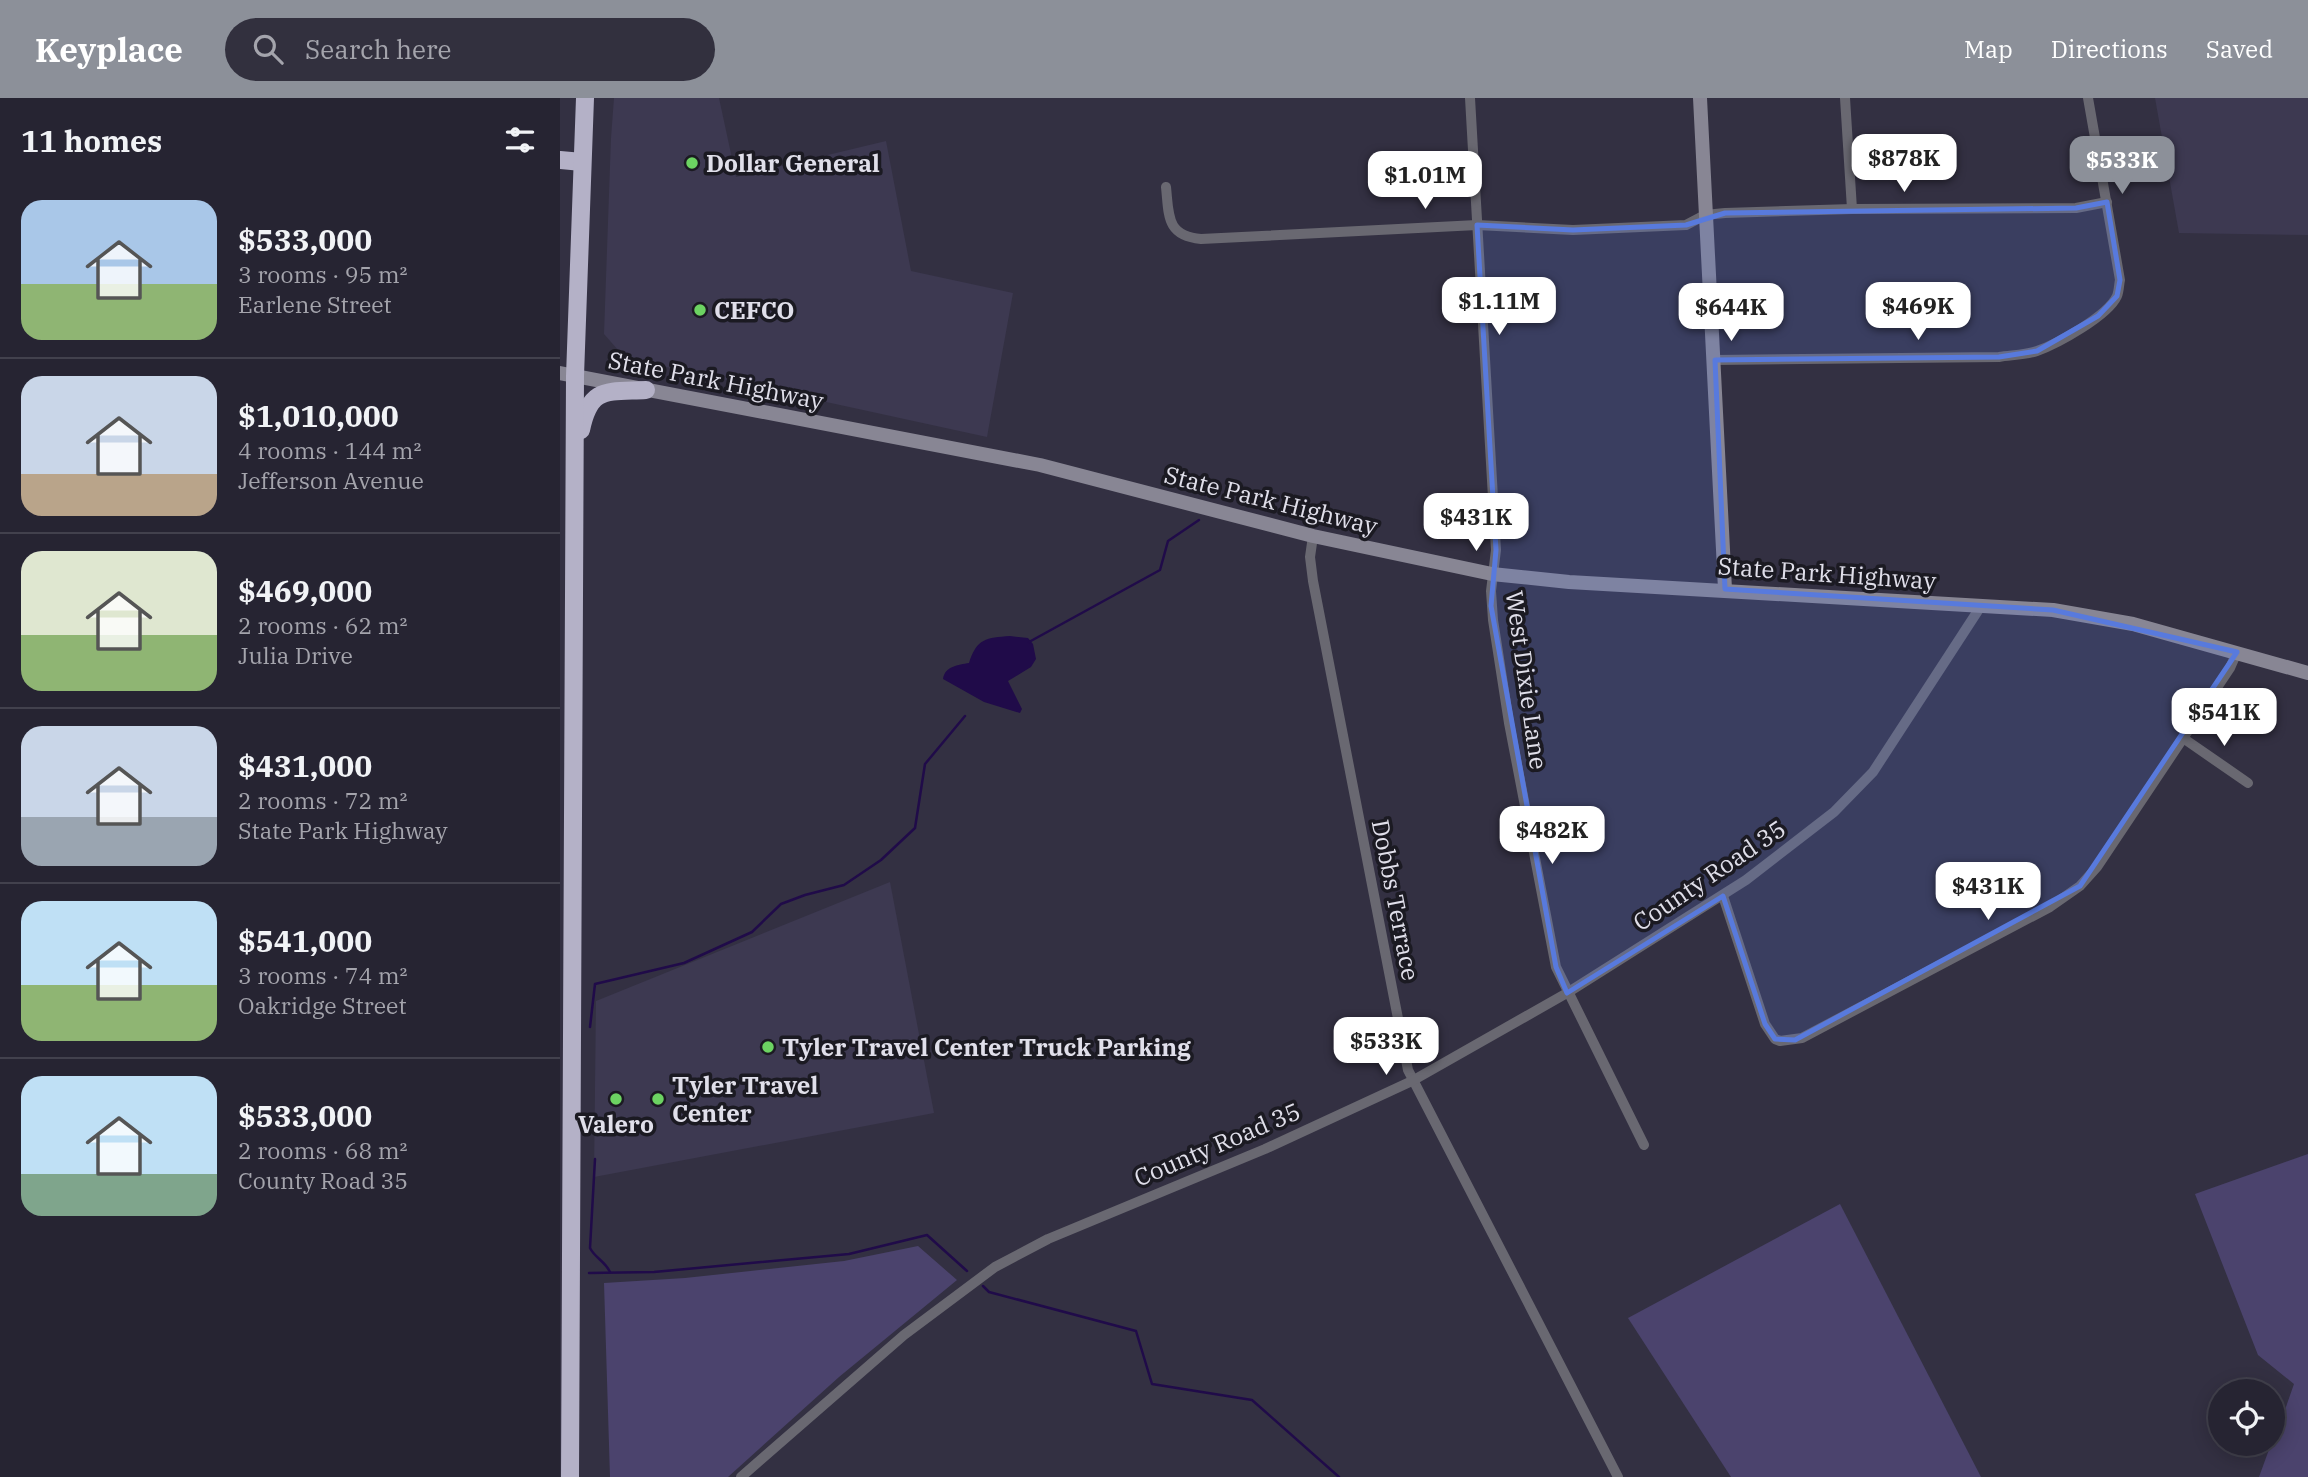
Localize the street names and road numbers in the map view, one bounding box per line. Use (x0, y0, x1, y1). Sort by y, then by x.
street label: State Park Highway (606, 343, 827, 417)
street label: State Park Highway (1161, 458, 1381, 542)
street label: State Park Highway (1717, 549, 1937, 597)
street label: West Dixie Lane (1499, 589, 1555, 771)
street label: County Road 35 (1626, 812, 1792, 938)
street label: Dobbs Terrace (1365, 817, 1427, 983)
street label: County Road 35 (1129, 1095, 1305, 1193)

